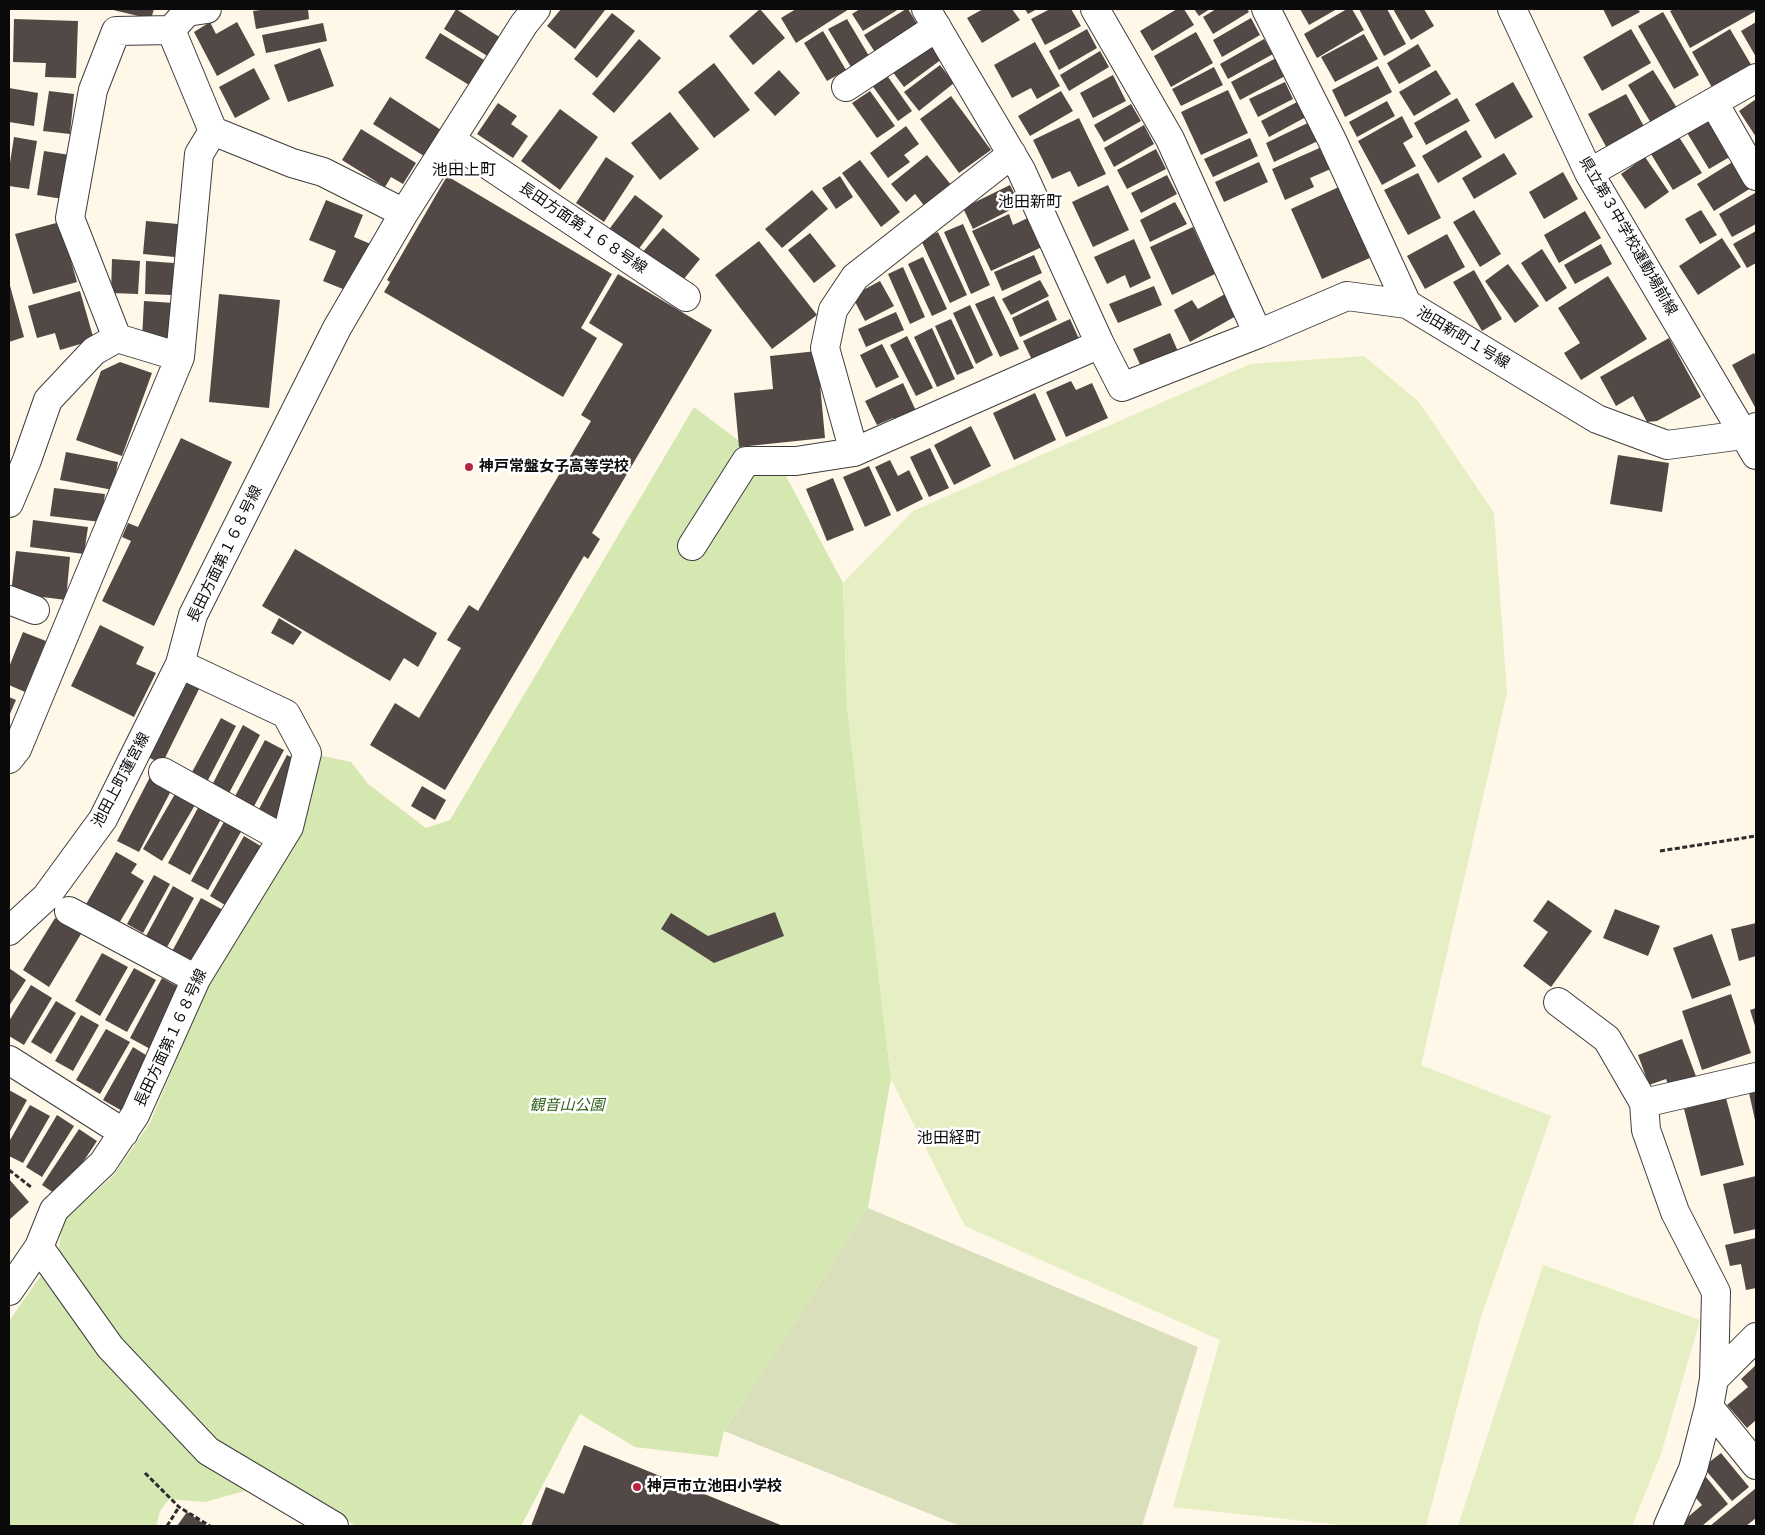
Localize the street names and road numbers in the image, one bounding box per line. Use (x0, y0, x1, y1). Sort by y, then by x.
street label: 県立第３中学校運動場前線 (1575, 154, 1681, 318)
street label: 長田方面第１６８号線 (516, 179, 650, 277)
street label: 池田新町１号線 (1413, 303, 1513, 373)
street label: 長田方面第１６８号線 (184, 483, 266, 625)
street label: 池田上町蓮宮線 (88, 729, 154, 831)
street label: 長田方面第１６８号線 (131, 966, 211, 1110)

